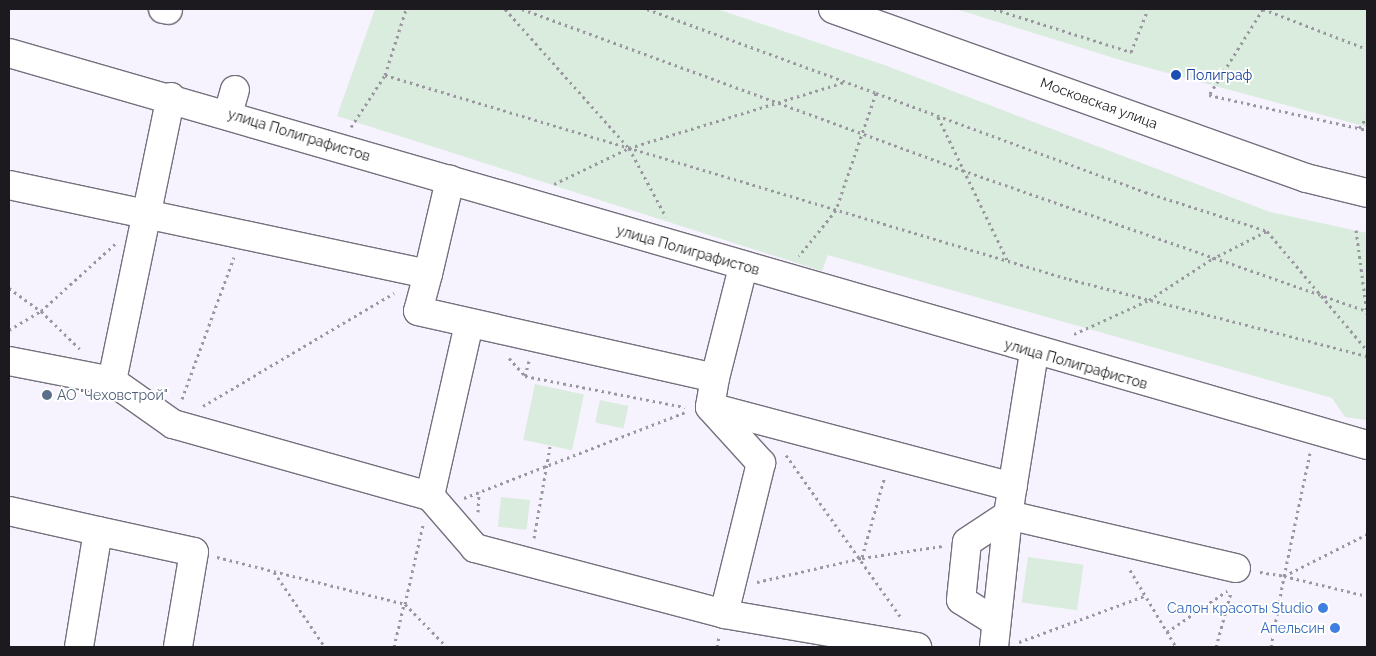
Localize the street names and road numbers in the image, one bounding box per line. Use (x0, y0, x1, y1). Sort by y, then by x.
street label: Московская улица (1038, 74, 1160, 132)
street label: улица Полиграфистов (226, 105, 372, 165)
street label: улица Полиграфистов (615, 222, 761, 278)
street label: улица Полиграфистов (1003, 336, 1149, 392)

